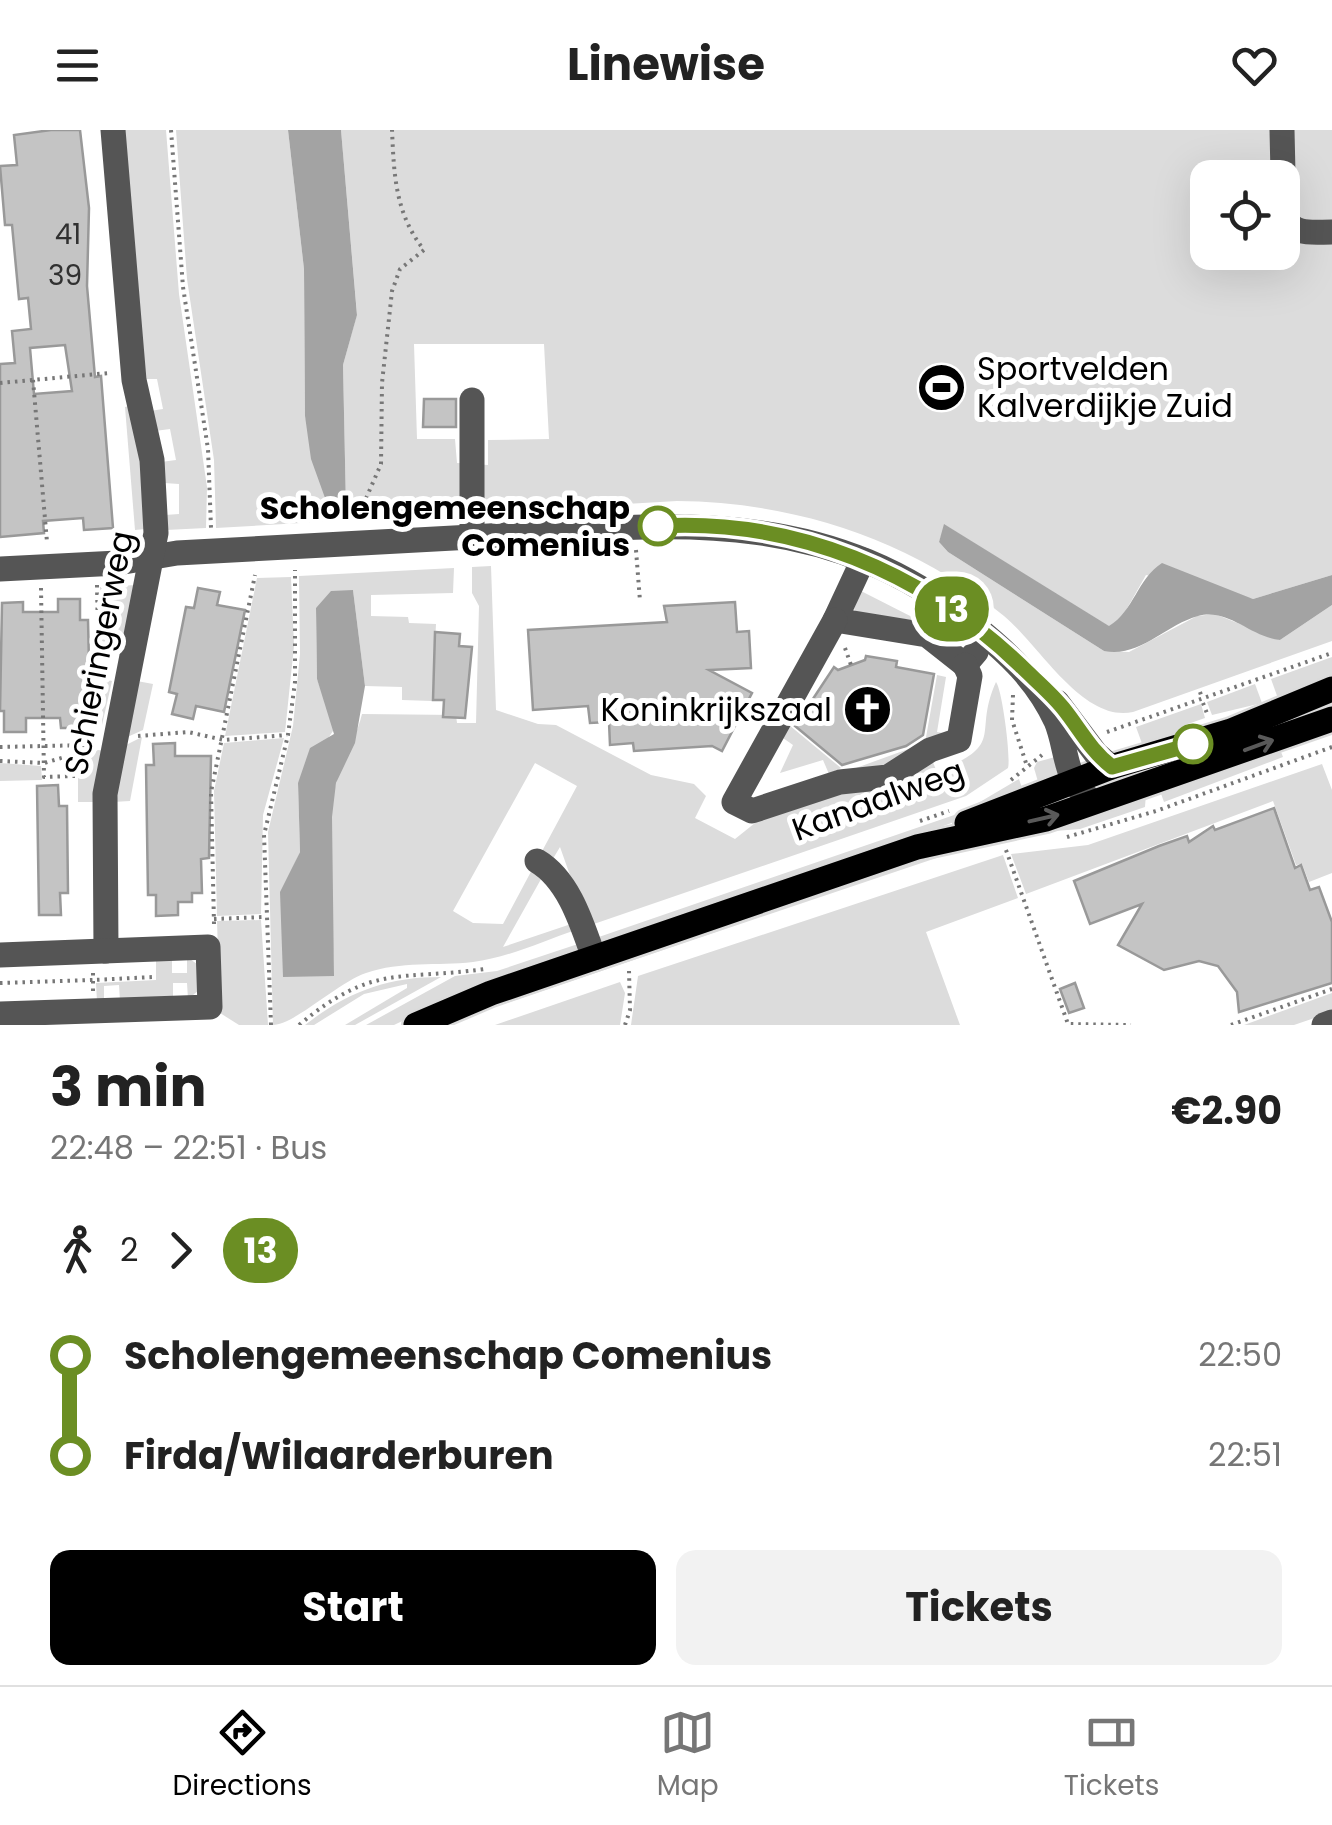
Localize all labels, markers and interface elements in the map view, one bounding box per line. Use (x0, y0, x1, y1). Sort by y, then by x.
text: Linewise (567, 33, 765, 96)
icon: menu (50, 38, 105, 93)
icon: heart (1227, 38, 1282, 93)
map controls (1190, 160, 1300, 270)
button: locate (1190, 160, 1300, 270)
house number: 41 (55, 215, 81, 254)
house number: 39 (48, 256, 82, 295)
place label: Sportvelden Kalverdijkje Zuid (977, 346, 1233, 428)
sports icon: Sportvelden Kalverdijkje Zuid (916, 361, 968, 413)
place label: Scholengemeenschap Comenius (260, 485, 630, 567)
marker: Scholengemeenschap Comenius (639, 507, 677, 545)
street label: Schieringerweg (53, 527, 144, 779)
line badge: 13 (907, 576, 997, 642)
text: 13 (935, 585, 969, 634)
church icon: Koninkrijkszaal (841, 684, 893, 736)
place label: Koninkrijkszaal (600, 687, 832, 732)
unlabelled marker (1174, 725, 1212, 763)
one-way arrow (1242, 735, 1273, 753)
street label: Kanaalweg (785, 748, 970, 851)
one-way arrow (1027, 808, 1059, 826)
text: 3 min (50, 1048, 206, 1125)
text: €2.90 (1171, 1084, 1282, 1137)
text: 22:48 – 22:51 · Bus (50, 1125, 327, 1170)
icon: walk (50, 1223, 105, 1278)
icon: forward (153, 1223, 208, 1278)
text: 13 (243, 1226, 278, 1275)
text: 2 (120, 1227, 138, 1272)
text: Scholengemeenschap Comenius (124, 1329, 772, 1382)
text: 22:50 (1198, 1332, 1282, 1377)
text: Firda/Wilaarderburen (124, 1429, 554, 1482)
text: 22:51 (1208, 1432, 1282, 1477)
button: Start (50, 1550, 656, 1665)
button: Tickets (676, 1550, 1282, 1665)
tab: Directions (173, 1705, 312, 1807)
tab: Map (657, 1705, 719, 1807)
tab: Tickets (1064, 1705, 1159, 1807)

